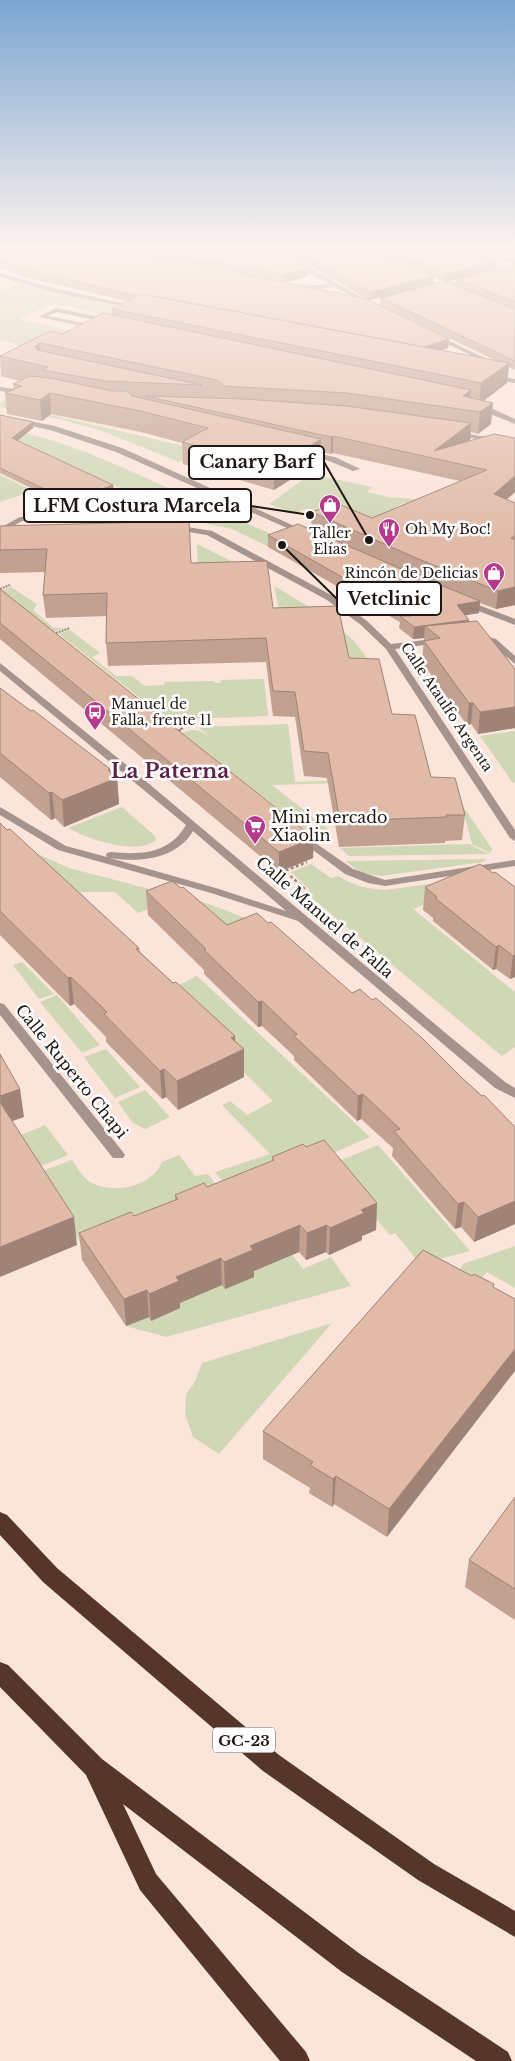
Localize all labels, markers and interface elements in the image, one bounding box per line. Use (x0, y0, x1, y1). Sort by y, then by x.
callout: Canary Barf (189, 446, 324, 479)
text: Canary Barf (199, 451, 317, 473)
callout: LFM Costura Marcela (24, 489, 251, 522)
shop icon: Taller Elías (318, 493, 342, 524)
text: LFM Costura Marcela (33, 495, 241, 517)
restaurant icon: Oh My Boc! (377, 517, 401, 548)
place label: Oh My Boc! (405, 520, 491, 538)
place label: Taller Elías (309, 524, 351, 558)
shop icon: Rincón de Delicias (482, 561, 506, 592)
place label: Rincón de Delicias (345, 564, 478, 582)
callout: Vetclinic (337, 582, 441, 615)
text: Vetclinic (346, 588, 431, 610)
street label: Calle Ataulfo Argenta (397, 639, 497, 775)
place label: Manuel de Falla, frente 11 (111, 695, 212, 729)
bus stop icon: Manuel de Falla, frente 11 (83, 700, 107, 731)
district label: La Paterna (111, 758, 229, 784)
place label: Mini mercado Xiaolin (271, 807, 387, 845)
supermarket icon: Mini mercado Xiaolin (243, 814, 267, 845)
street label: Calle Manuel de Falla (252, 852, 398, 982)
street label: Calle Ruperto Chapi (12, 1000, 133, 1143)
road number: GC-23 (213, 1728, 275, 1752)

